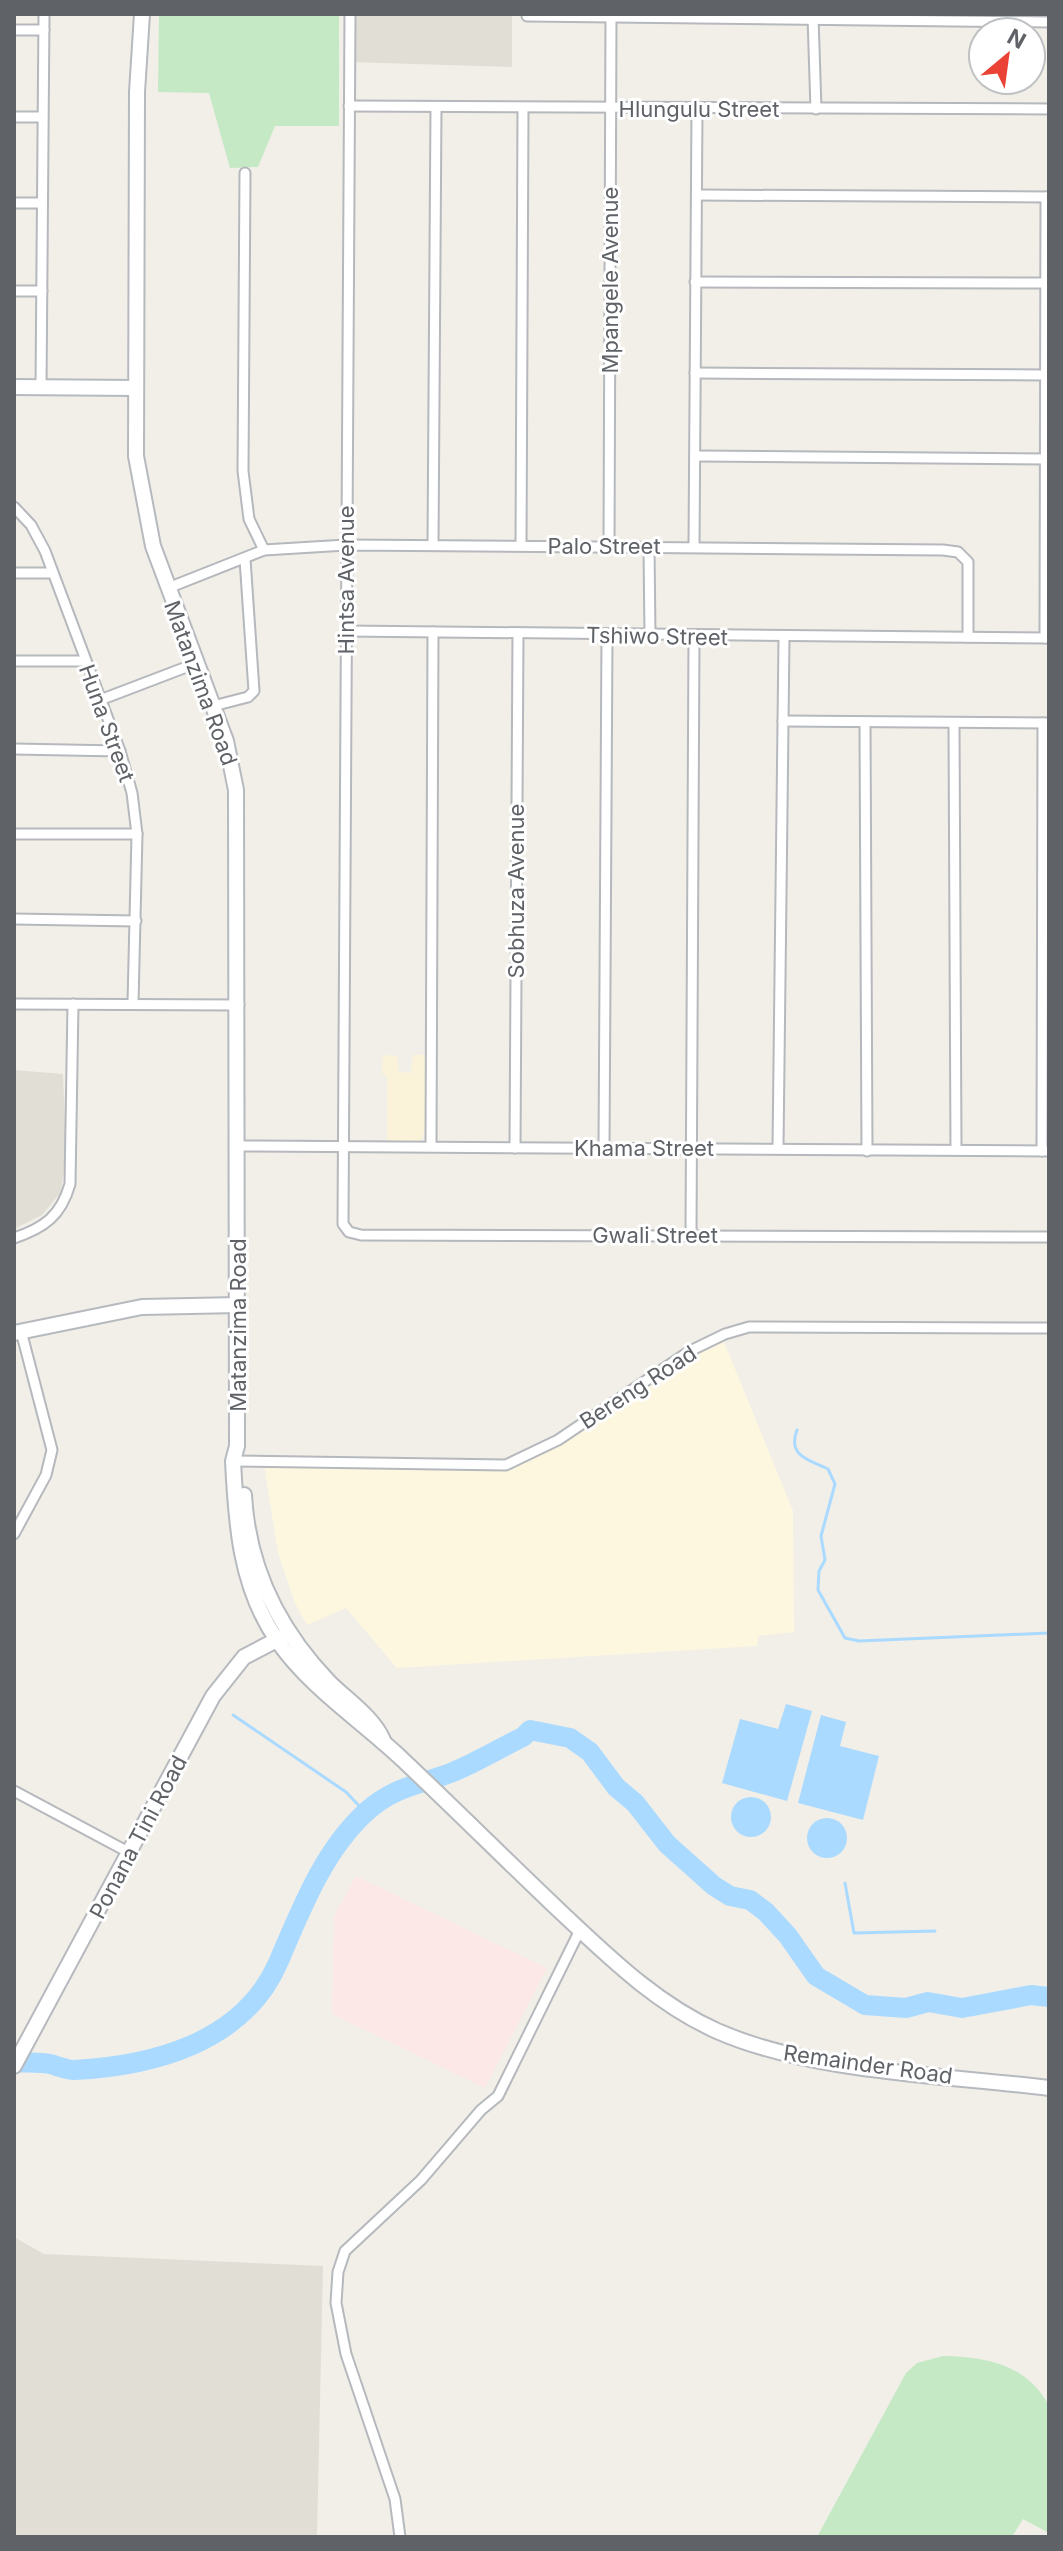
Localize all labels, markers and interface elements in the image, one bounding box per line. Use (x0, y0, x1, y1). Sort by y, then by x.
north arrow (967, 16, 1047, 96)
text: N (1003, 23, 1030, 54)
street label: Hlungulu Street (619, 96, 779, 122)
street label: Mpangele Avenue (597, 187, 623, 373)
street label: Hintsa Avenue (333, 505, 359, 655)
street label: Palo Street (547, 533, 661, 559)
street label: Matanzima Road (159, 597, 243, 769)
street label: Tshiwo Street (586, 622, 728, 650)
street label: Huna Street (74, 661, 140, 785)
street label: Sobhuza Avenue (503, 804, 529, 978)
street label: Khama Street (574, 1135, 714, 1161)
street label: Gwali Street (592, 1222, 718, 1248)
street label: Matanzima Road (225, 1238, 251, 1412)
street label: Bereng Road (575, 1340, 701, 1434)
street label: Ponana Tini Road (84, 1751, 192, 1923)
street label: Remainder Road (782, 2039, 954, 2089)

